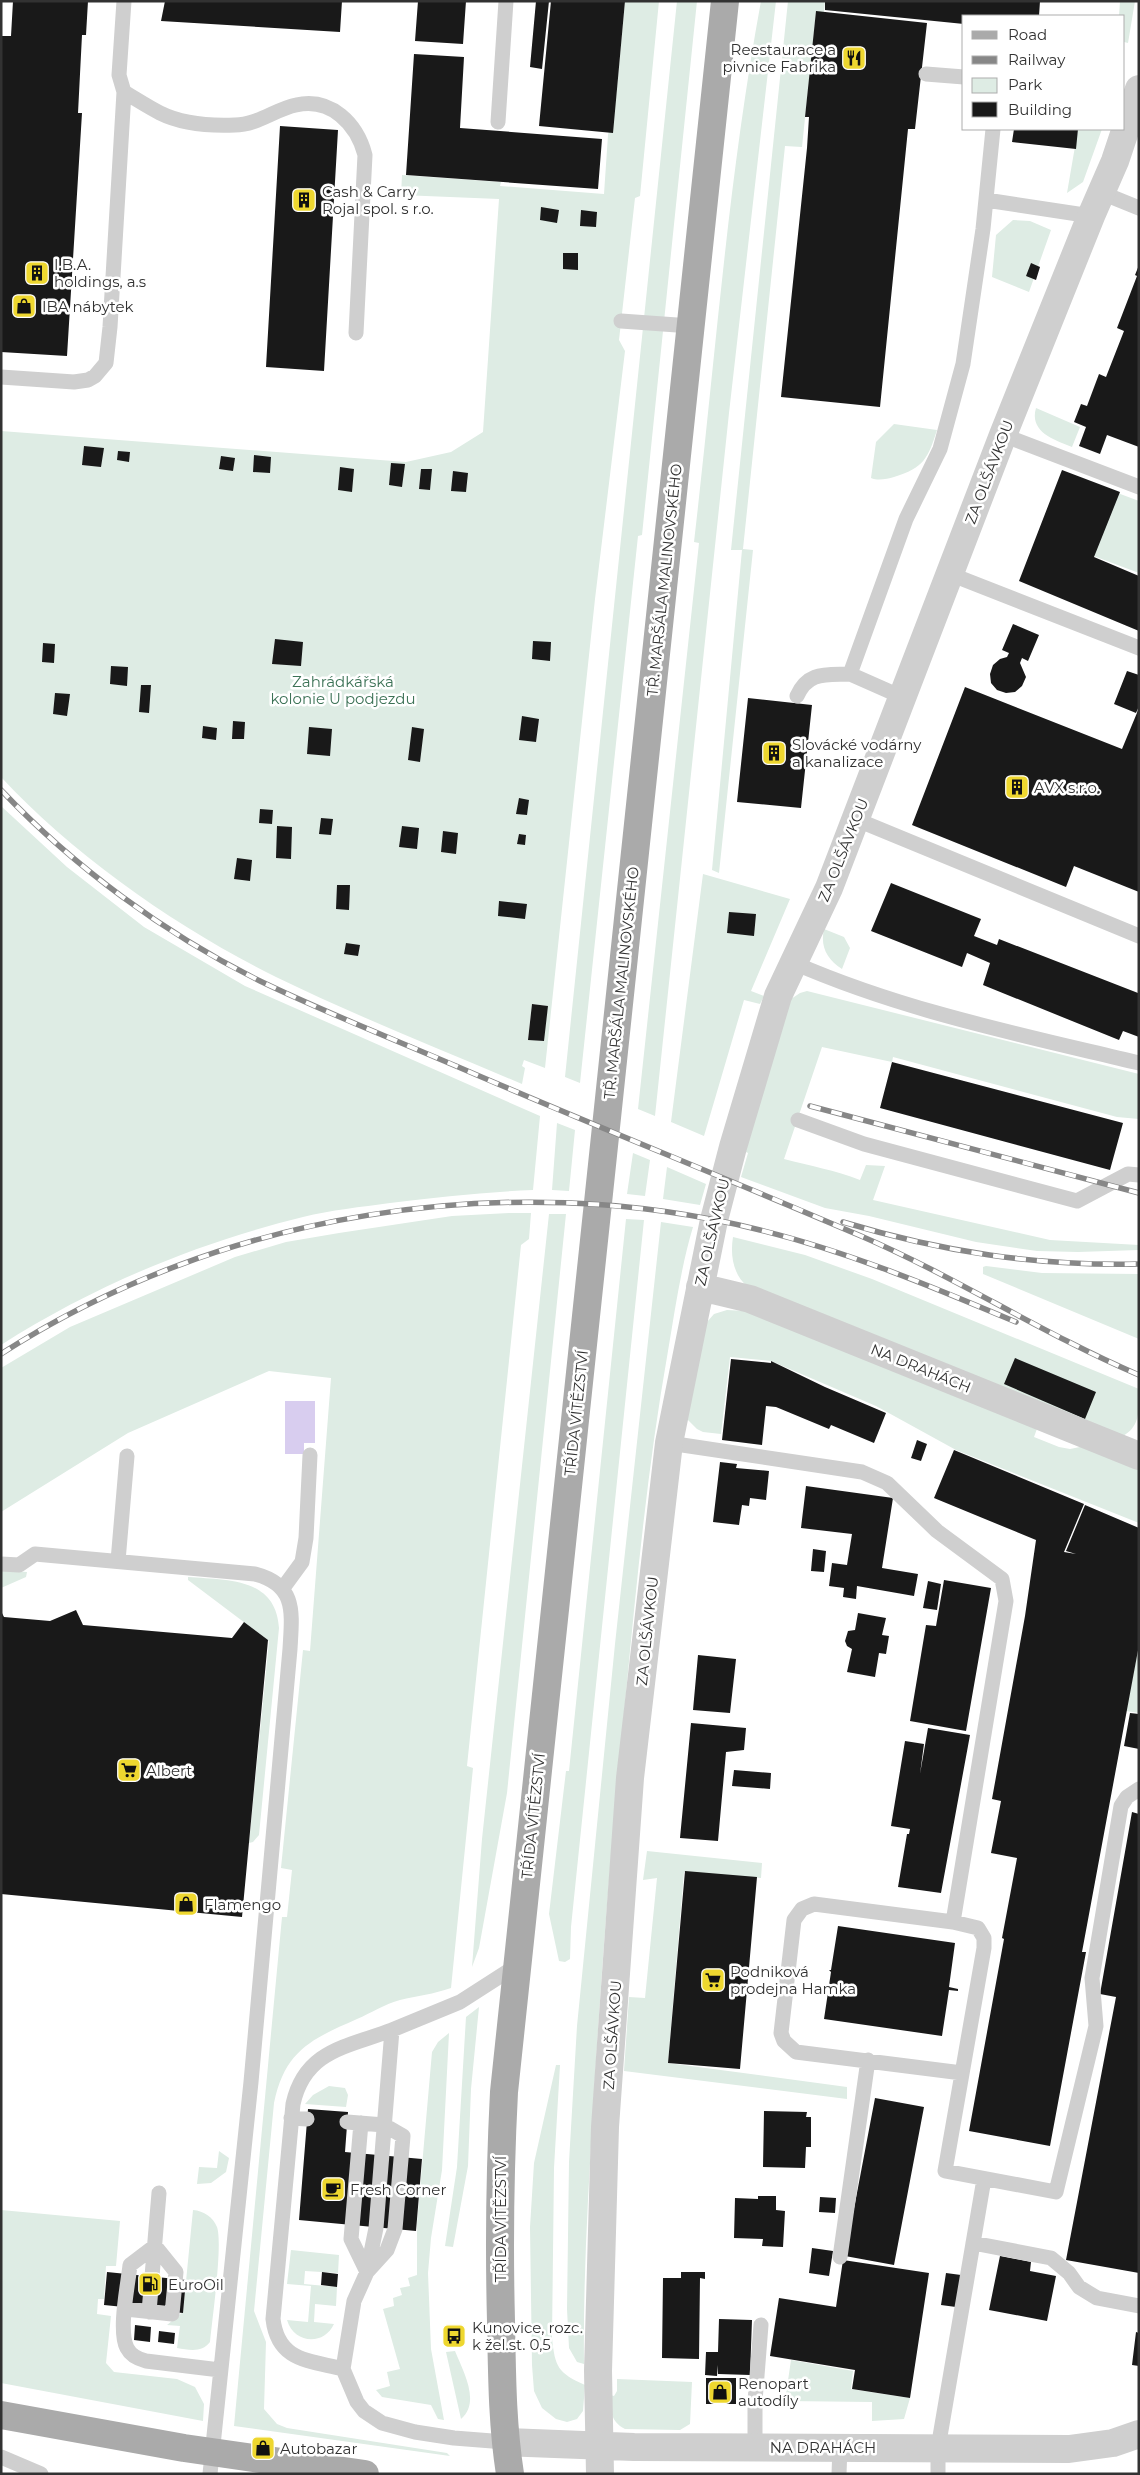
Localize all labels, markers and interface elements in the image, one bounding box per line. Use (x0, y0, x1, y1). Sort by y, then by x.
legend (962, 15, 1125, 130)
text: Road (1008, 25, 1047, 44)
place label: Reestaurace a pivnice Fabrika (722, 40, 836, 76)
restaurant icon: Reestaurace a pivnice Fabrika (841, 45, 867, 71)
text: Railway (1008, 50, 1066, 69)
text: Park (1008, 75, 1042, 94)
text: Building (1008, 100, 1072, 119)
place label: Cash & Carry Rojal spol. s r.o. (322, 182, 434, 218)
building icon: Cash & Carry Rojal spol. s r.o. (291, 187, 317, 213)
place label: I.B.A. holdings, a.s (54, 255, 146, 291)
building icon: I.B.A. holdings, a.s (24, 260, 50, 286)
shop icon: IBA nábytek (11, 293, 37, 319)
place label: IBA nábytek (42, 297, 133, 316)
street label: ZA OLŠÁVKOU (960, 417, 1018, 527)
street label: TŘ. MARŠÁLA MALINOVSKÉHO (642, 463, 686, 697)
park label: Zahrádkářská kolonie U podjezdu (270, 672, 416, 708)
place label: Slovácké vodárny a kanalizace (792, 735, 922, 771)
building icon: Slovácké vodárny a kanalizace (761, 740, 787, 766)
building icon: AVX s.r.o. (1004, 774, 1030, 800)
place label: AVX s.r.o. (1034, 778, 1100, 797)
street label: ZA OLŠÁVKOU (814, 795, 872, 905)
street label: TŘ. MARŠÁLA MALINOVSKÉHO (599, 866, 643, 1100)
street label: ZA OLŠÁVKOU (690, 1176, 734, 1288)
street label: NA DRAHÁCH (868, 1339, 974, 1397)
street label: TŘÍDA VÍTĚZSTVÍ (560, 1349, 592, 1477)
street label: ZA OLŠÁVKOU (632, 1575, 662, 1687)
street label: TŘÍDA VÍTĚZSTVÍ (517, 1752, 549, 1880)
supermarket icon: Albert (116, 1757, 142, 1783)
place label: Albert (146, 1761, 192, 1780)
shop icon: Flamengo (173, 1891, 199, 1917)
place label: Flamengo (204, 1895, 281, 1914)
place label: Podniková prodejna Hamka (730, 1962, 856, 1998)
supermarket icon: Podniková prodejna Hamka (700, 1967, 726, 1993)
street label: ZA OLŠÁVKOU (599, 1979, 625, 2091)
street label: TŘÍDA VÍTĚZSTVÍ (491, 2155, 510, 2282)
cafe icon: Fresh Corner (320, 2176, 346, 2202)
place label: Fresh Corner (350, 2180, 446, 2199)
fuel station icon: EuroOil (137, 2271, 163, 2297)
place label: EuroOil (168, 2275, 224, 2294)
place label: Kunovice, rozc. k žel.st. 0,5 (472, 2318, 583, 2354)
bus stop icon: Kunovice, rozc. k žel.st. 0,5 (441, 2323, 467, 2349)
place label: Renopart autodíly (738, 2374, 809, 2410)
shop icon: Renopart autodíly (707, 2379, 733, 2405)
shop icon: Autobazar (250, 2435, 276, 2461)
street label: NA DRAHÁCH (770, 2438, 876, 2457)
place label: Autobazar (280, 2439, 357, 2458)

